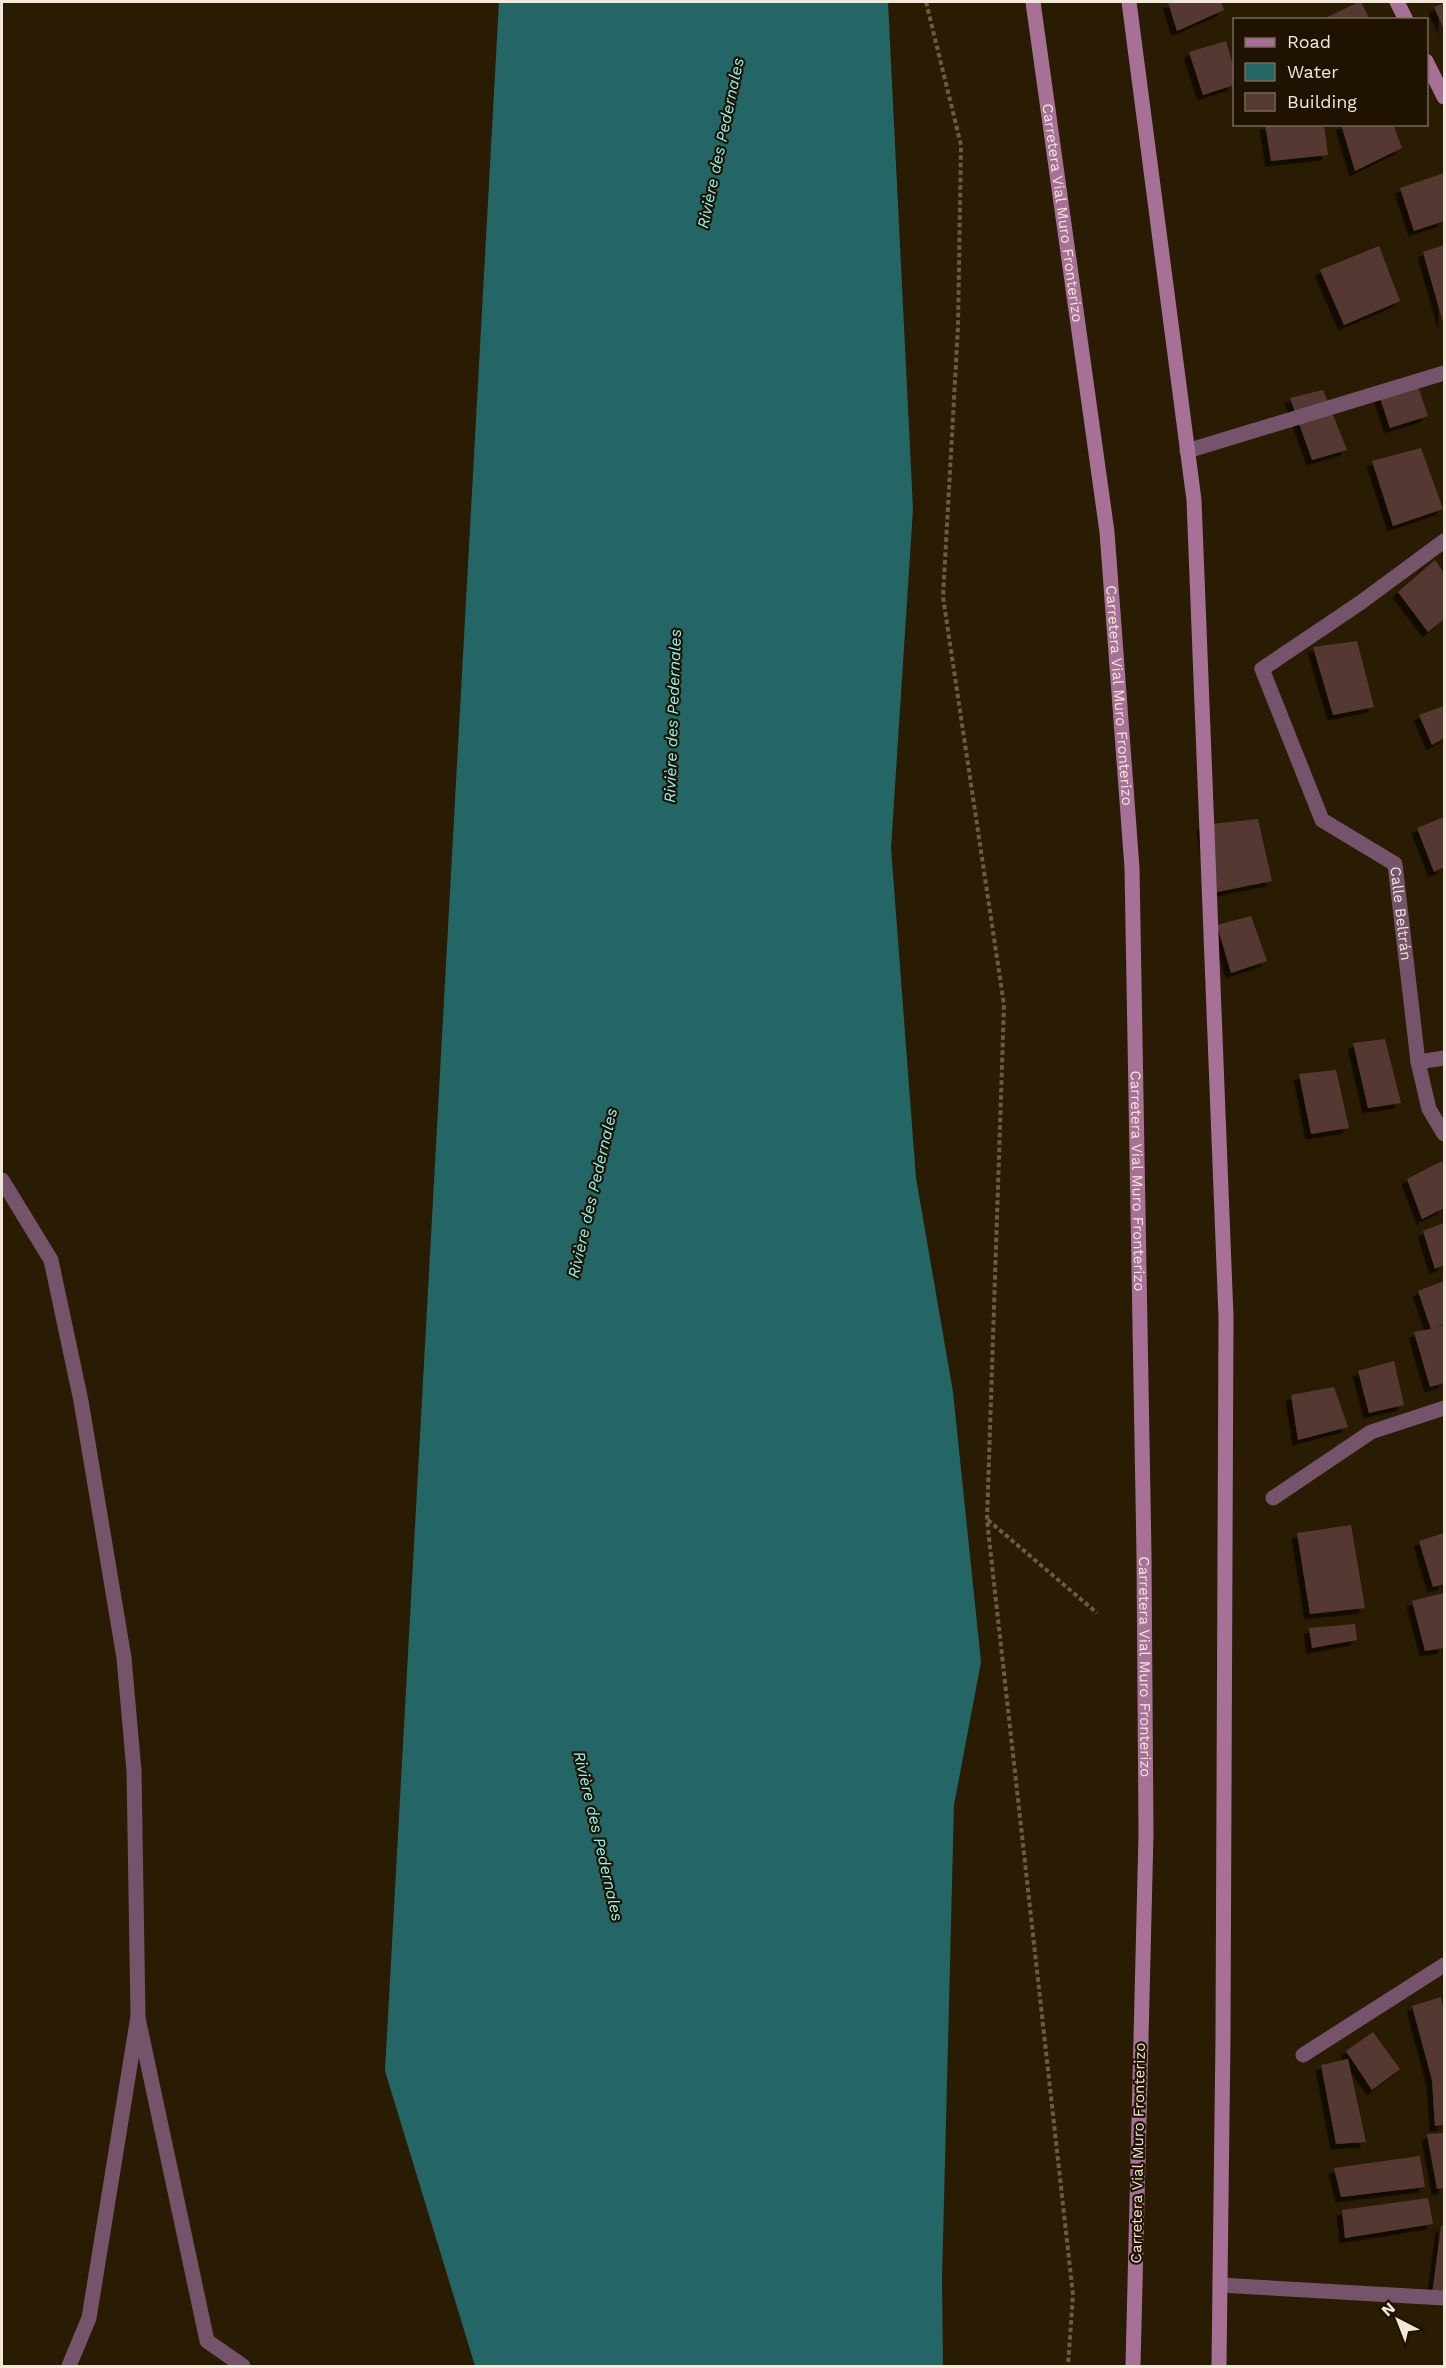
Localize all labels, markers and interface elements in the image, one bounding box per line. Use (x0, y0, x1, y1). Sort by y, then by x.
legend (1233, 18, 1428, 126)
text: Road (1287, 31, 1331, 52)
water label: Rivière des Pedernales (693, 56, 748, 230)
text: Water (1287, 61, 1339, 82)
text: Building (1287, 91, 1357, 112)
street label: Carretera Vial Muro Fronterizo (1038, 102, 1087, 324)
street label: Carretera Vial Muro Fronterizo (1102, 585, 1136, 806)
water label: Rivière des Pedernales (660, 629, 685, 803)
street label: Calle Beltrán (1386, 865, 1415, 961)
street label: Carretera Vial Muro Fronterizo (1127, 1070, 1148, 1291)
water label: Rivière des Pedernales (564, 1106, 621, 1280)
street label: Carretera Vial Muro Fronterizo (1135, 1556, 1155, 1777)
water label: Rivière des Pedernales (570, 1749, 627, 1923)
street label: Carretera Vial Muro Fronterizo (1127, 2043, 1149, 2263)
north arrow (1368, 2290, 1428, 2350)
text: N (1378, 2298, 1399, 2320)

